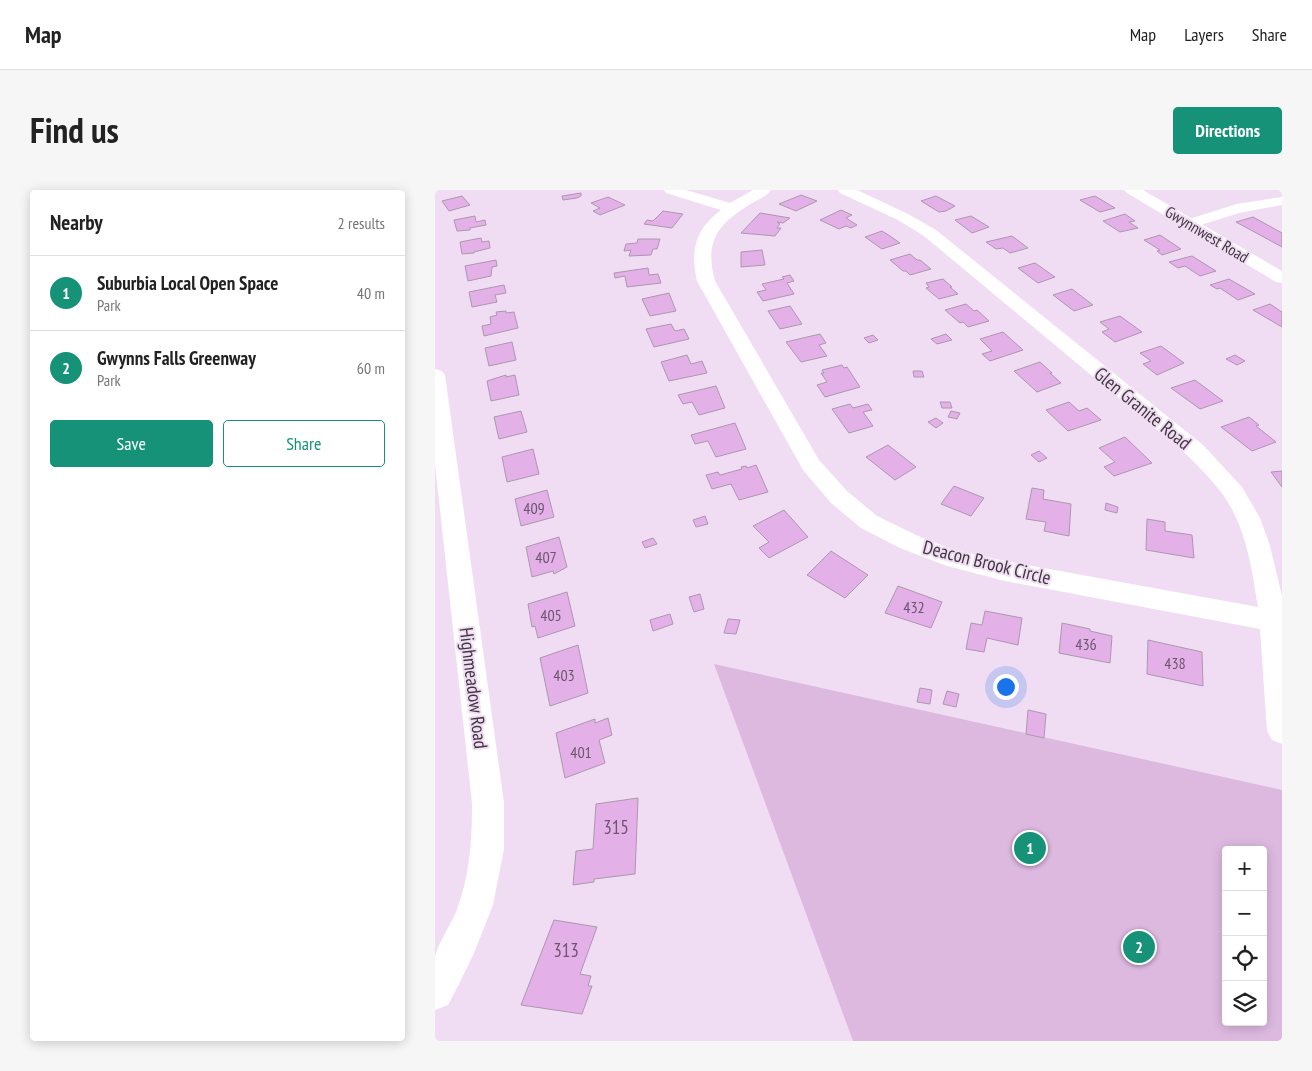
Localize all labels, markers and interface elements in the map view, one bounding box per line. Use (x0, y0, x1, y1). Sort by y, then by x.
text: Map (25, 19, 62, 50)
text: Map (1130, 23, 1156, 46)
text: Layers (1184, 23, 1224, 46)
text: Share (1252, 23, 1287, 46)
text: Find us (30, 107, 119, 153)
button: Directions (1173, 107, 1282, 154)
street label: Gwynnwest Road (1162, 201, 1252, 267)
text: Nearby (50, 209, 103, 236)
text: 2 results (338, 213, 385, 233)
text: Suburbia Local Open Space (97, 271, 278, 295)
text: 1 (62, 283, 70, 303)
text: 40 m (357, 283, 385, 303)
text: Park (97, 295, 121, 315)
text: Gwynns Falls Greenway (97, 346, 256, 370)
text: 2 (62, 358, 70, 378)
text: 60 m (357, 358, 385, 378)
street label: Glen Granite Road (1090, 362, 1196, 454)
text: Park (97, 370, 121, 390)
button: Save (50, 420, 213, 467)
button: Share (223, 420, 385, 467)
house number: 409 (523, 498, 545, 518)
street label: Deacon Brook Circle (921, 535, 1054, 590)
house number: 407 (535, 547, 557, 567)
house number: 432 (903, 597, 925, 617)
house number: 405 (540, 605, 562, 625)
street label: Highmeadow Road (455, 626, 493, 750)
house number: 436 (1075, 634, 1097, 654)
house number: 438 (1164, 653, 1186, 673)
house number: 403 (553, 665, 575, 685)
your location (993, 674, 1019, 700)
house number: 401 (570, 742, 592, 762)
house number: 315 (603, 815, 629, 839)
pin: 1 (1014, 829, 1046, 867)
map controls (1222, 846, 1267, 1026)
button: + (1222, 846, 1267, 891)
button: − (1222, 891, 1267, 936)
pin: 2 (1123, 928, 1155, 966)
button: locate (1222, 936, 1267, 981)
house number: 313 (553, 938, 579, 962)
button: layers (1222, 981, 1267, 1026)

